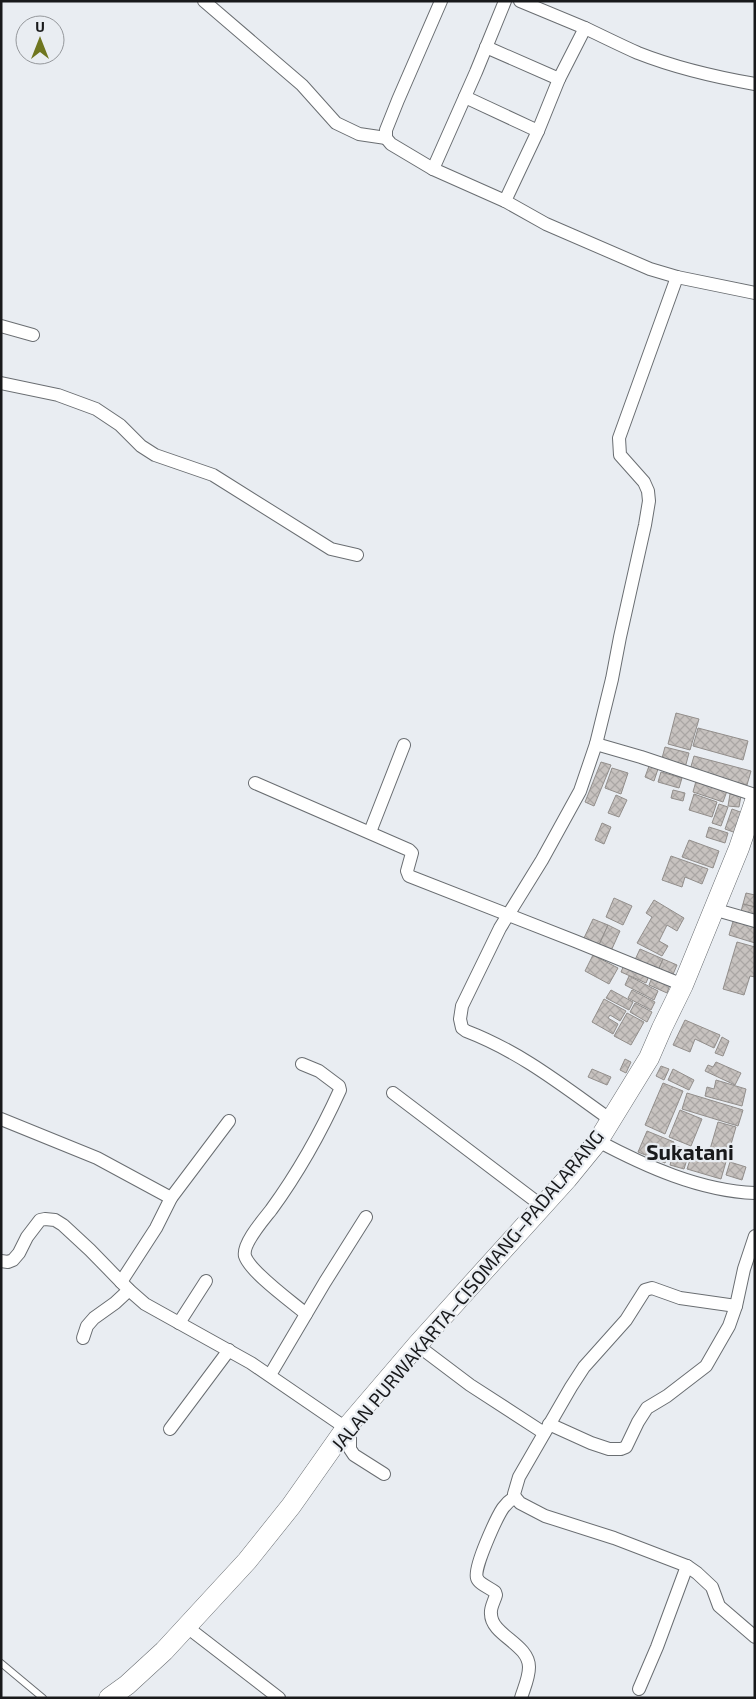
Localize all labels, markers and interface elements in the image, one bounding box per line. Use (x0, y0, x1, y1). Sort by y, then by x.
north arrow (15, 15, 65, 65)
text: U (35, 18, 45, 35)
street label: JALAN PURWAKARTA–CISOMANG–PADALARANG (326, 1125, 608, 1455)
district label: Sukatani (646, 1139, 734, 1164)

